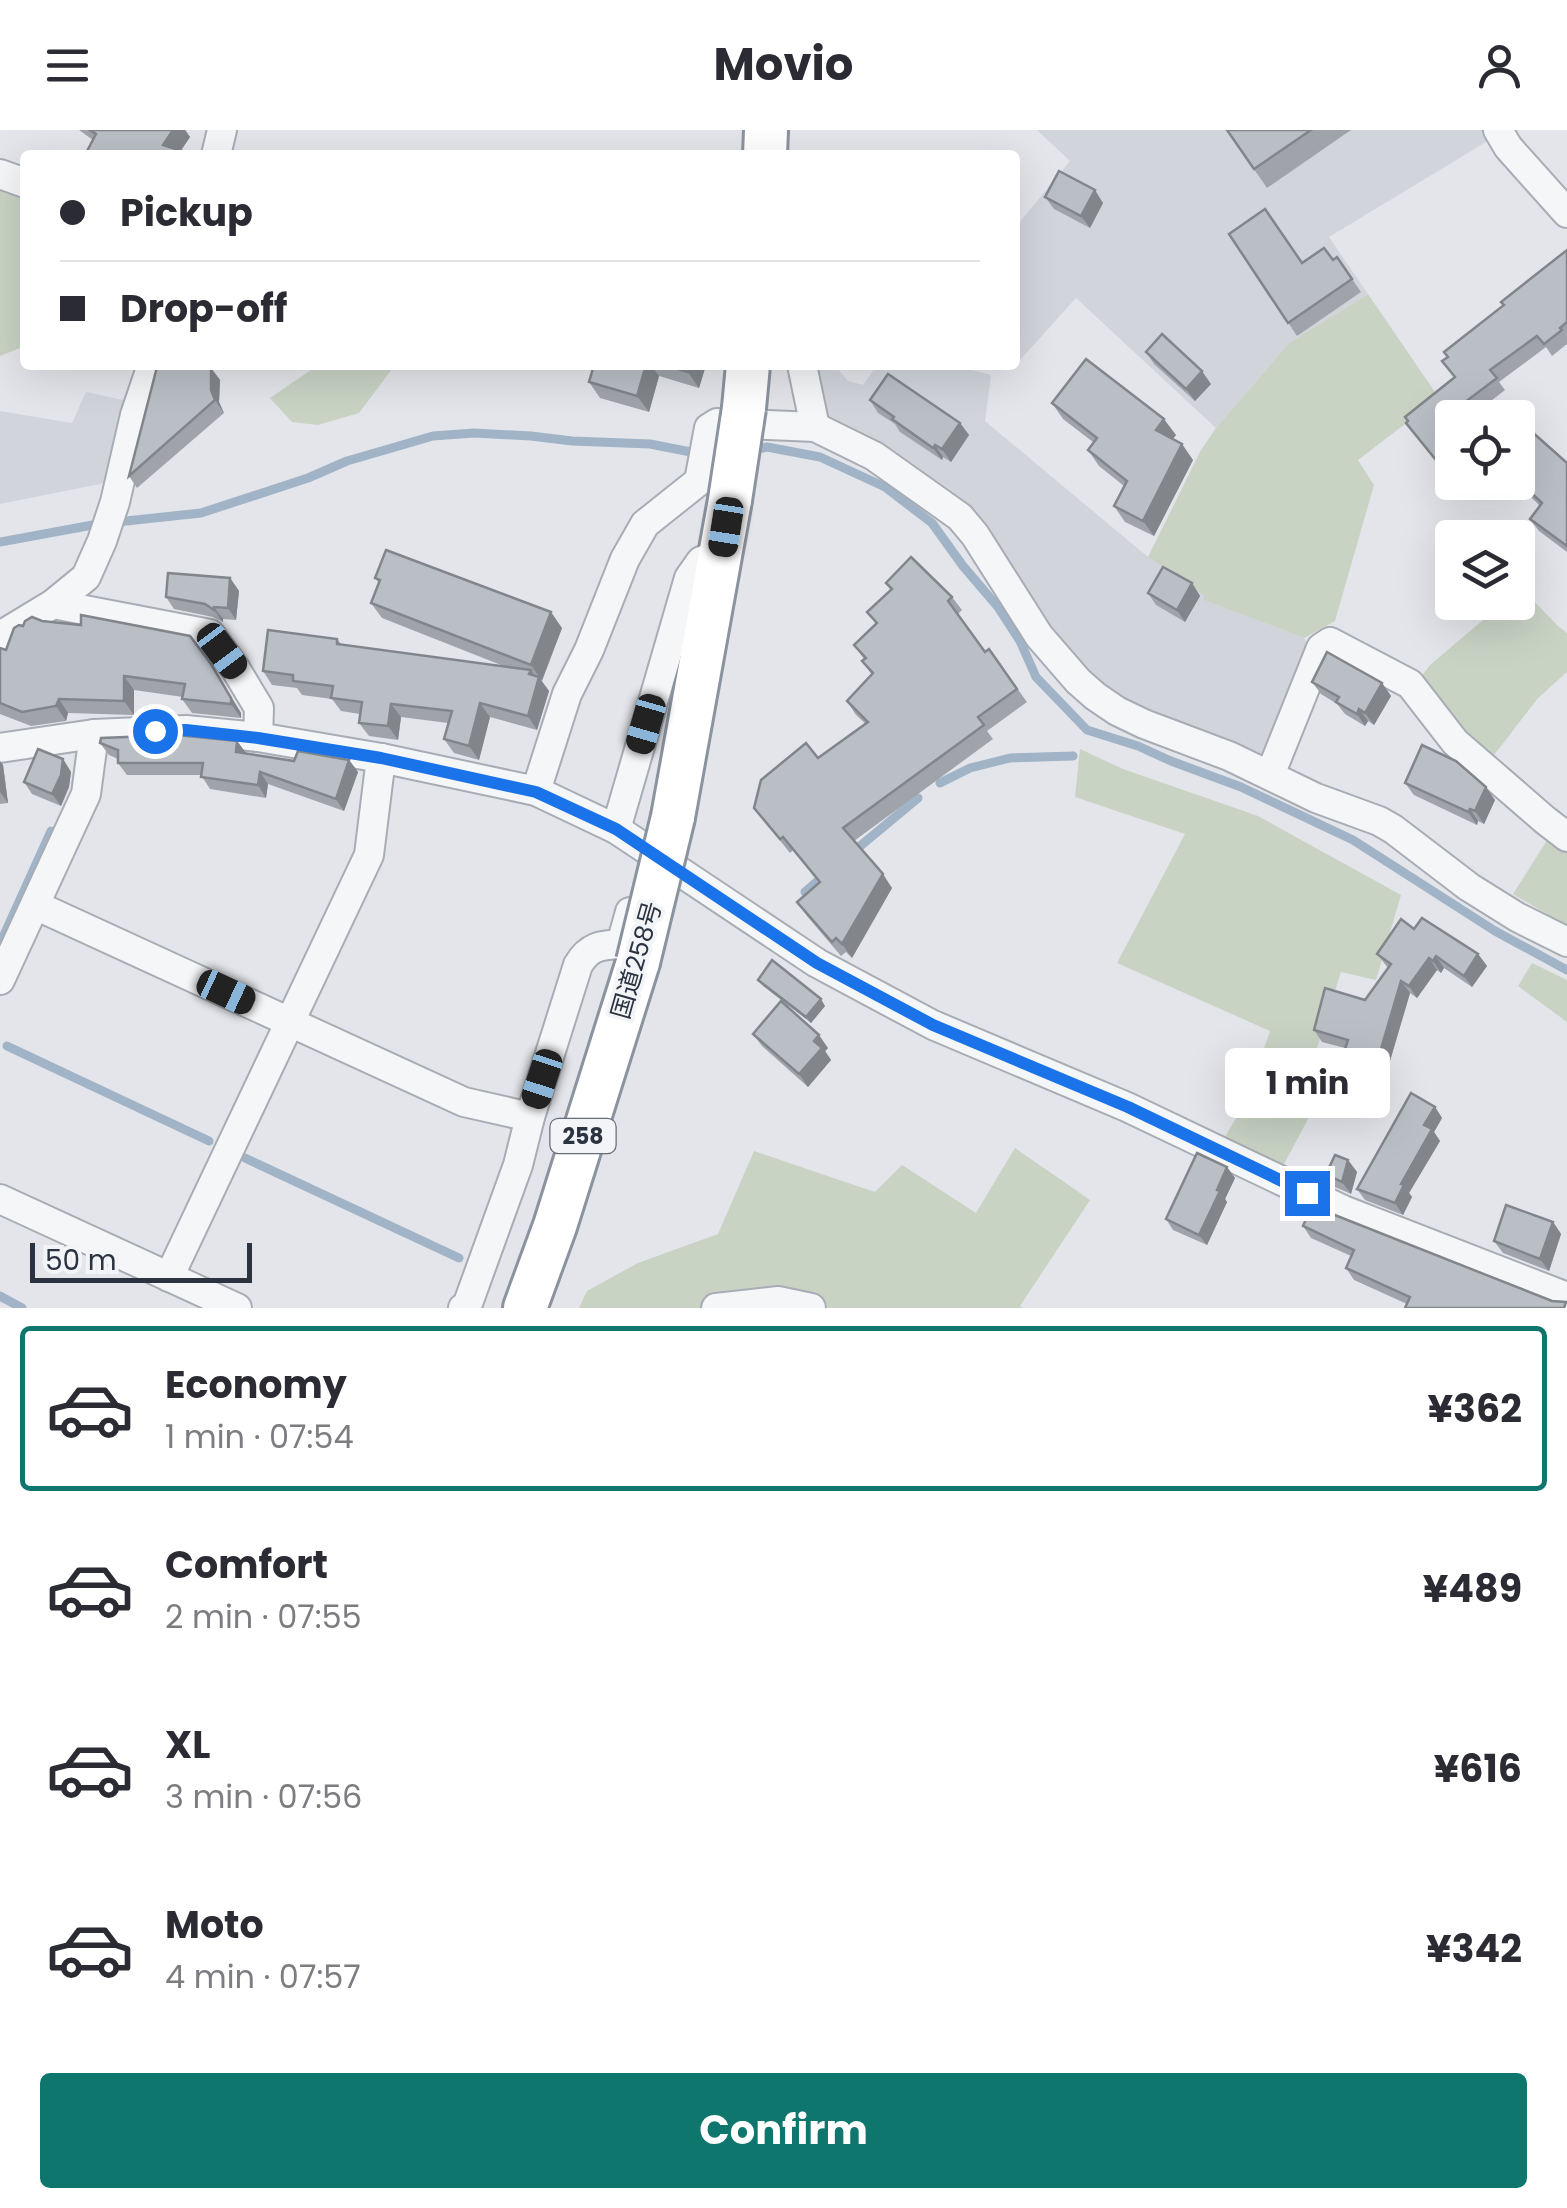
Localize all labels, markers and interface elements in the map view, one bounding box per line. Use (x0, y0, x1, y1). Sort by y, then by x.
text: Movio (713, 33, 854, 96)
icon: menu (40, 38, 95, 93)
icon: person (1472, 38, 1527, 93)
text: Pickup (120, 186, 253, 239)
text: Drop-off (120, 282, 288, 335)
map controls (1435, 400, 1535, 620)
button: locate (1435, 400, 1535, 500)
car (706, 495, 746, 559)
button: layers (1435, 520, 1535, 620)
car (192, 618, 252, 684)
car (623, 691, 669, 757)
route start (133, 709, 178, 754)
street label: 国道258号 (603, 897, 670, 1023)
car (192, 966, 260, 1018)
car (518, 1046, 566, 1112)
callout: 1 min (1224, 1048, 1390, 1118)
text: 1 min (1266, 1060, 1349, 1105)
road number: 258 (550, 1119, 616, 1153)
route end (1285, 1171, 1330, 1216)
scale bar (30, 1238, 252, 1282)
text: 50 m (45, 1241, 116, 1280)
text: Economy (165, 1358, 347, 1411)
icon: car (45, 1364, 135, 1454)
text: ¥362 (1428, 1382, 1522, 1435)
text: 1 min · 07:54 (165, 1414, 354, 1459)
text: Comfort (165, 1538, 328, 1591)
icon: car (45, 1544, 135, 1634)
text: ¥489 (1423, 1562, 1522, 1615)
text: 2 min · 07:55 (165, 1594, 362, 1639)
text: XL (165, 1718, 210, 1771)
icon: car (45, 1724, 135, 1814)
text: ¥616 (1434, 1742, 1522, 1795)
text: 3 min · 07:56 (165, 1774, 362, 1819)
text: Moto (165, 1898, 264, 1951)
icon: car (45, 1904, 135, 1994)
text: ¥342 (1426, 1922, 1522, 1975)
text: 4 min · 07:57 (165, 1954, 361, 1999)
button: Confirm (40, 2073, 1527, 2188)

